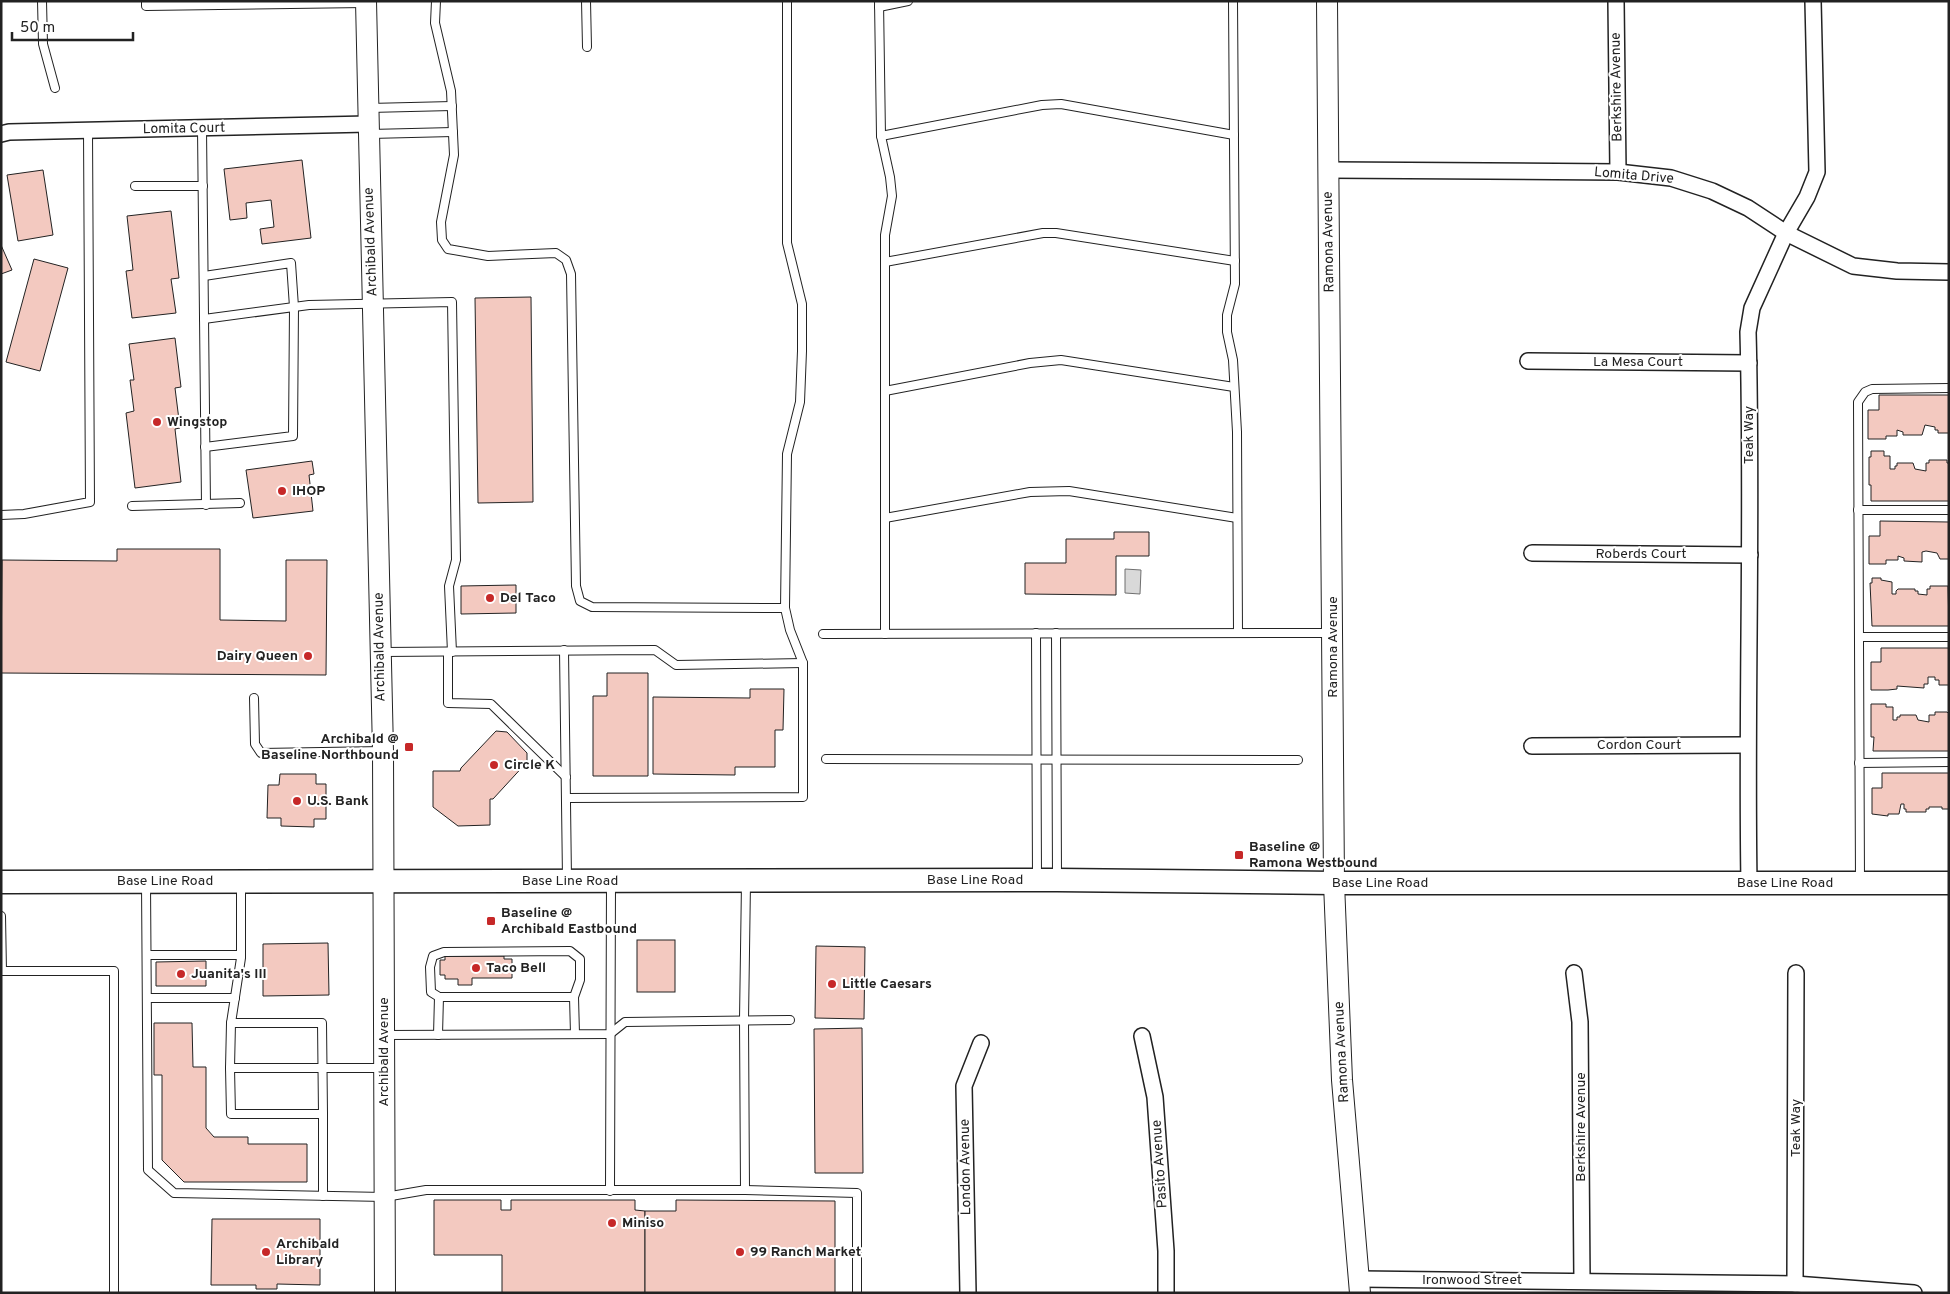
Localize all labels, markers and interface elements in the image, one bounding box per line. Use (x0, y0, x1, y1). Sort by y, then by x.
scale bar (12, 10, 134, 42)
text: 50 m (20, 19, 55, 38)
street label: Berkshire Avenue (1608, 32, 1626, 142)
street label: Lomita Court (143, 120, 225, 138)
street label: Lomita Drive (1593, 164, 1675, 188)
street label: Archibald Avenue (361, 187, 381, 297)
street label: Ramona Avenue (1320, 191, 1338, 293)
street label: La Mesa Court (1593, 354, 1683, 371)
street label: Teak Way (1741, 406, 1758, 464)
place label: Wingstop (167, 414, 227, 431)
marker: Wingstop (151, 416, 163, 428)
place label: IHOP (292, 483, 325, 500)
marker: IHOP (276, 485, 288, 497)
street label: Roberds Court (1595, 546, 1687, 563)
place label: Del Taco (500, 590, 556, 607)
street label: Archibald Avenue (371, 592, 389, 702)
marker: Del Taco (484, 592, 496, 604)
street label: Ramona Avenue (1325, 596, 1342, 698)
place label: Dairy Queen (217, 648, 298, 665)
marker: Dairy Queen (302, 650, 314, 662)
place label: Archibald @ Baseline Northbound (261, 731, 399, 764)
street label: Cordon Court (1597, 737, 1681, 754)
marker: Archibald @ Baseline Northbound (403, 741, 415, 753)
place label: Circle K (504, 757, 555, 774)
marker: Circle K (488, 759, 500, 771)
place label: U.S. Bank (307, 793, 369, 810)
marker: U.S. Bank (291, 795, 303, 807)
place label: Baseline @ Ramona Westbound (1249, 839, 1378, 872)
marker: Baseline @ Ramona Westbound (1233, 849, 1245, 861)
street label: Base Line Road (927, 872, 1023, 889)
street label: Base Line Road (117, 873, 213, 890)
street label: Base Line Road (522, 873, 618, 890)
street label: Base Line Road (1332, 875, 1428, 892)
street label: Base Line Road (1737, 875, 1833, 892)
place label: Baseline @ Archibald Eastbound (501, 905, 637, 938)
marker: Baseline @ Archibald Eastbound (485, 915, 497, 927)
place label: Taco Bell (486, 960, 546, 977)
marker: Taco Bell (470, 962, 482, 974)
place label: Juanita's III (191, 966, 267, 983)
marker: Juanita's III (175, 968, 187, 980)
place label: Little Caesars (842, 976, 932, 993)
marker: Little Caesars (826, 978, 838, 990)
street label: Archibald Avenue (376, 997, 393, 1107)
street label: Ramona Avenue (1331, 1001, 1353, 1103)
street label: Berkshire Avenue (1573, 1072, 1590, 1182)
street label: Teak Way (1788, 1099, 1805, 1157)
street label: London Avenue (957, 1119, 975, 1215)
street label: Pasito Avenue (1148, 1119, 1172, 1209)
place label: Miniso (622, 1215, 664, 1232)
marker: Miniso (606, 1217, 618, 1229)
place label: Archibald Library (276, 1236, 339, 1269)
place label: 99 Ranch Market (750, 1244, 861, 1261)
marker: Archibald Library (260, 1246, 272, 1258)
marker: 99 Ranch Market (734, 1246, 746, 1258)
street label: Ironwood Street (1422, 1272, 1522, 1289)

